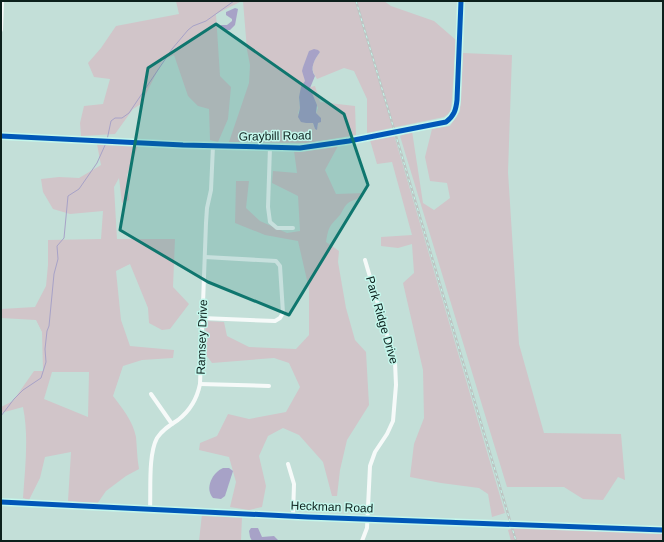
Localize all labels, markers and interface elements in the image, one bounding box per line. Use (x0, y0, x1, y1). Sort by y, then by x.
street label: Graybill Road (239, 128, 311, 144)
street label: Park Ridge Drive (363, 274, 401, 366)
street label: Ramsey Drive (194, 299, 210, 375)
street label: Heckman Road (290, 499, 374, 515)

